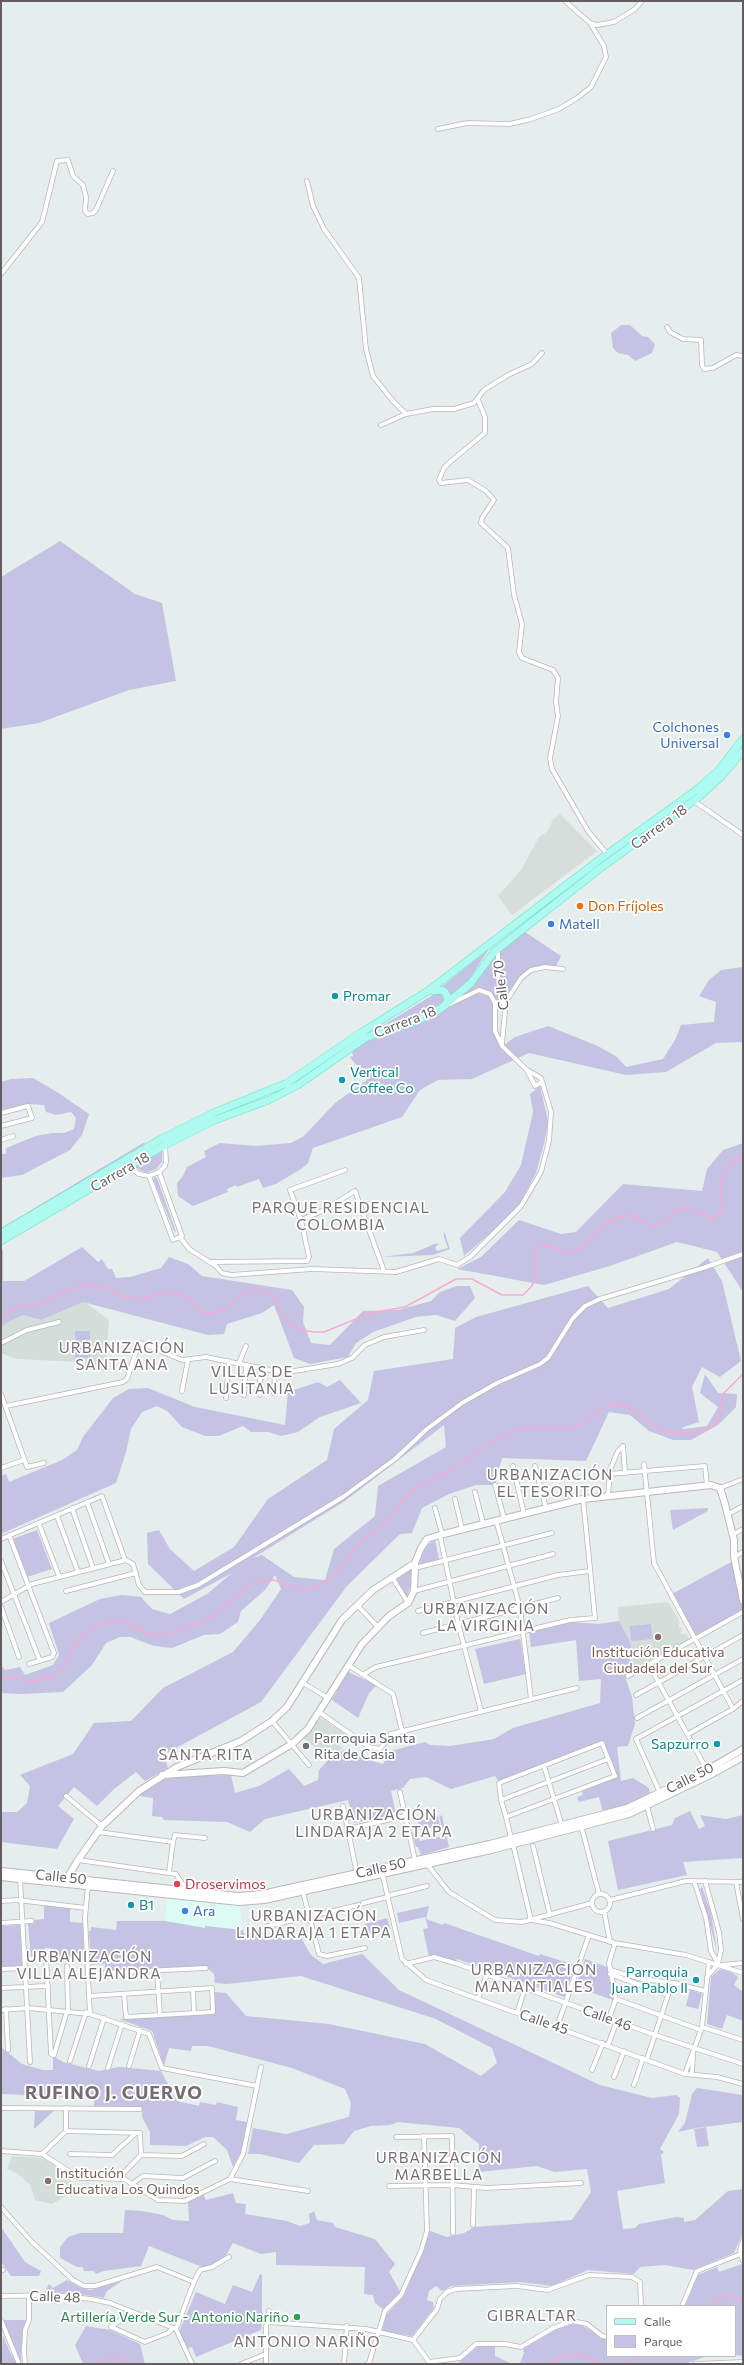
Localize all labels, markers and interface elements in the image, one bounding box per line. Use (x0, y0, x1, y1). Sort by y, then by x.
place label: Colchones Universal (652, 719, 719, 752)
marker: Colchones Universal (722, 730, 732, 740)
street label: Carrera 18 (628, 801, 690, 853)
place label: Don Fríjoles (588, 898, 664, 914)
marker: Don Fríjoles (575, 901, 585, 911)
place label: Matell (559, 916, 600, 932)
marker: Matell (546, 919, 556, 929)
street label: Calle 70 (490, 959, 512, 1011)
place label: Promar (343, 988, 391, 1004)
marker: Promar (330, 991, 340, 1001)
street label: Carrera 18 (372, 1002, 438, 1042)
place label: Vertical Coffee Co (350, 1064, 414, 1096)
marker: Vertical Coffee Co (337, 1075, 347, 1085)
street label: Carrera 18 (88, 1148, 152, 1196)
district label: PARQUE RESIDENCIAL COLOMBIA (252, 1199, 430, 1234)
district label: URBANIZACIÓN SANTA ANA (59, 1339, 185, 1374)
district label: VILLAS DE LUSITANIA (209, 1363, 295, 1398)
district label: URBANIZACIÓN EL TESORITO (487, 1466, 613, 1501)
district label: URBANIZACIÓN LA VIRGINIA (423, 1600, 549, 1635)
marker: Institución Educativa Ciudadela del Sur (653, 1632, 663, 1642)
place label: Institución Educativa Ciudadela del Sur (592, 1644, 724, 1676)
place label: Parroquia Santa Rita de Casia (314, 1730, 416, 1762)
place label: Sapzurro (651, 1736, 709, 1752)
marker: Sapzurro (712, 1739, 722, 1749)
marker: Parroquia Santa Rita de Casia (301, 1741, 311, 1751)
district label: SANTA RITA (159, 1746, 253, 1764)
street label: Calle 50 (663, 1759, 717, 1797)
district label: URBANIZACIÓN LINDARAJA 2 ETAPA (295, 1806, 453, 1841)
street label: Calle 50 (354, 1854, 408, 1882)
street label: Calle 50 (35, 1866, 87, 1888)
place label: Droservimos (185, 1876, 266, 1892)
marker: Droservimos (172, 1879, 182, 1889)
place label: B1 (139, 1897, 154, 1913)
marker: B1 (126, 1900, 136, 1910)
place label: Ara (193, 1903, 215, 1919)
marker: Ara (180, 1906, 190, 1916)
district label: URBANIZACIÓN LINDARAJA 1 ETAPA (236, 1907, 392, 1942)
district label: URBANIZACIÓN VILLA ALEJANDRA (16, 1948, 162, 1983)
district label: URBANIZACIÓN MANANTIALES (471, 1961, 597, 1996)
place label: Parroquia Juan Pablo II (611, 1964, 688, 1996)
marker: Parroquia Juan Pablo II (691, 1975, 701, 1985)
street label: Calle 46 (580, 2001, 634, 2035)
street label: Calle 45 (517, 2006, 571, 2038)
district label: RUFINO J. CUERVO (25, 2082, 203, 2104)
district label: URBANIZACIÓN MARBELLA (376, 2149, 502, 2184)
place label: Institución Educativa Los Quindos (56, 2165, 200, 2198)
marker: Institución Educativa Los Quindos (43, 2176, 53, 2186)
street label: Calle 48 (29, 2288, 81, 2306)
legend (606, 2305, 736, 2357)
district label: GIBRALTAR (487, 2307, 577, 2325)
place label: Artillería Verde Sur - Antonio Nariño (60, 2309, 289, 2325)
marker: Artillería Verde Sur - Antonio Nariño (292, 2312, 302, 2322)
text: Calle (644, 2314, 671, 2328)
district label: ANTONIO NARIÑO (233, 2333, 381, 2351)
text: Parque (644, 2334, 682, 2348)

